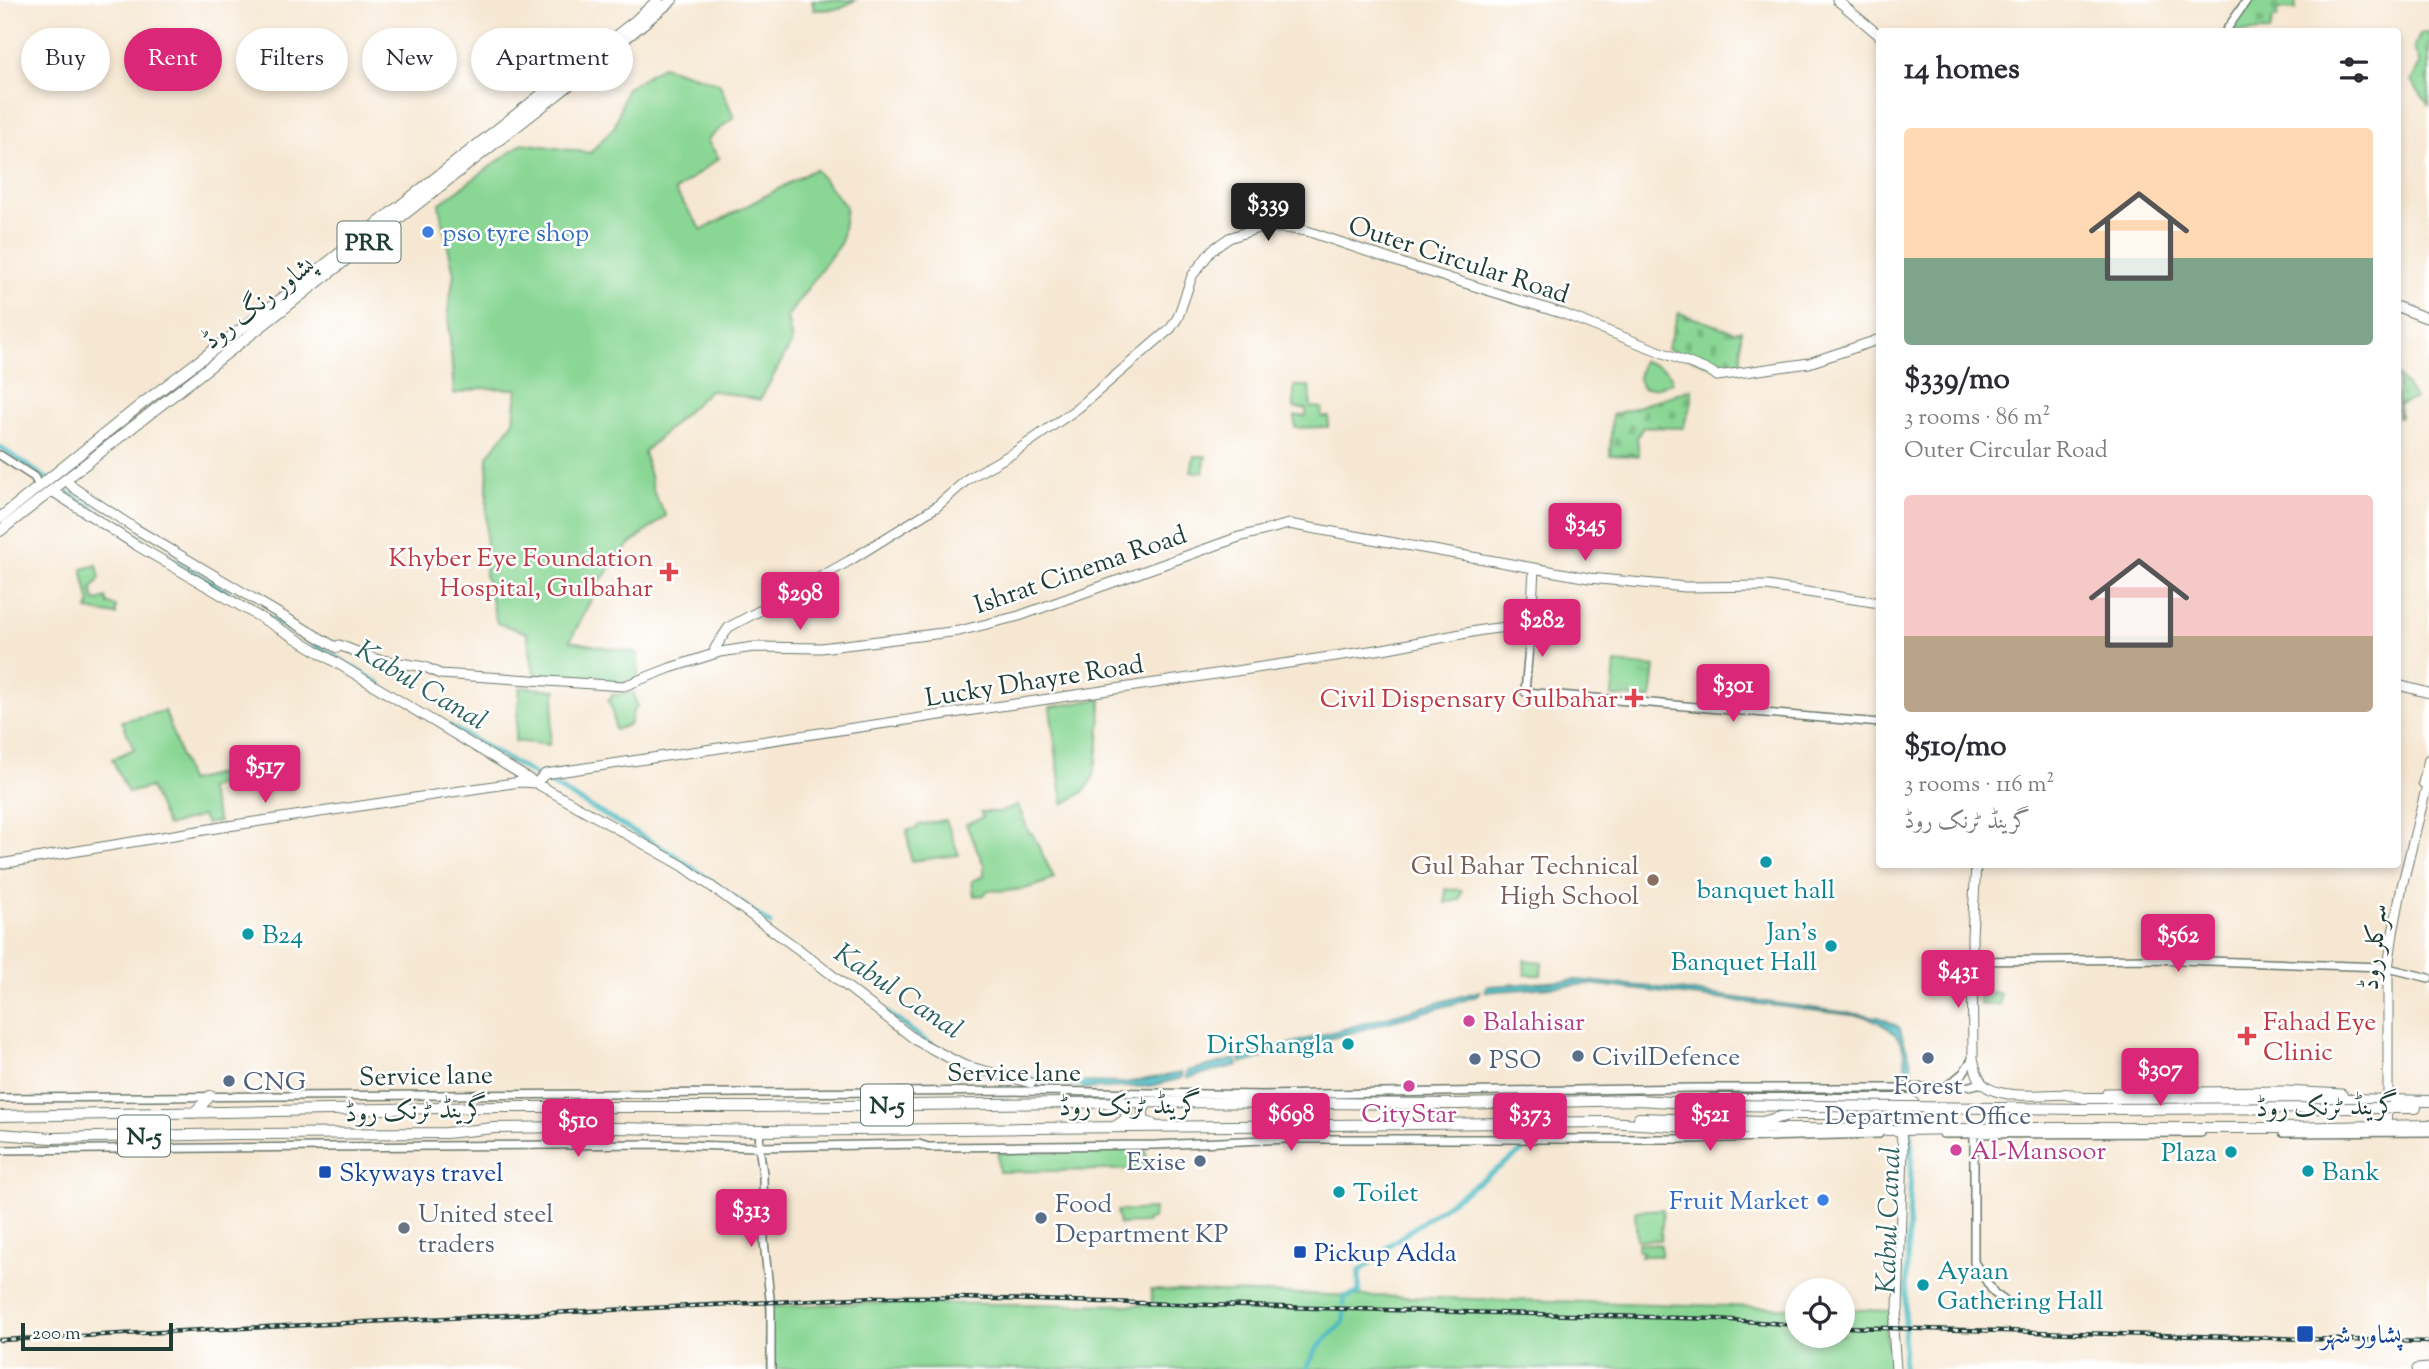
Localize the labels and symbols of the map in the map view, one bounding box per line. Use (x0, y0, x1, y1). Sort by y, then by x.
pin: $339 (1227, 184, 1309, 243)
street label: Outer Circular Road (1343, 208, 1574, 315)
place label: pso tyre shop (442, 216, 589, 253)
road number: PRR (338, 222, 400, 262)
marker: pso tyre shop (420, 224, 436, 240)
street label: پشاور رنگ روڈ (196, 247, 325, 360)
pin: $345 (1544, 504, 1626, 563)
street label: Ishrat Cinema Road (970, 518, 1192, 625)
place label: Khyber Eye Foundation Hospital, Gulbahar (389, 541, 653, 608)
marker: Khyber Eye Foundation Hospital, Gulbahar (659, 562, 679, 582)
pin: $298 (759, 572, 841, 632)
pin: $282 (1501, 600, 1583, 659)
water label: Kabul Canal (347, 631, 494, 742)
street label: Lucky Dhayre Road (922, 647, 1147, 718)
pin: $301 (1692, 664, 1774, 724)
place label: Civil Dispensary Gulbahar (1320, 682, 1618, 719)
marker: Civil Dispensary Gulbahar (1624, 688, 1644, 708)
pin: $517 (224, 746, 306, 805)
place label: Gul Bahar Technical High School (1411, 849, 1639, 916)
marker: banquet hall (1758, 854, 1774, 870)
marker: Gul Bahar Technical High School (1645, 872, 1661, 888)
place label: banquet hall (1697, 873, 1835, 910)
street label: سرکلر روڈ (2353, 902, 2398, 992)
pin: $562 (2137, 914, 2219, 974)
place label: Jan's Banquet Hall (1671, 915, 1817, 982)
place label: B24 (262, 918, 303, 955)
marker: B24 (240, 926, 256, 942)
water label: Kabul Canal (825, 935, 970, 1050)
marker: Jan's Banquet Hall (1823, 938, 1839, 954)
pin: $431 (1917, 950, 1999, 1010)
place label: Balahisar (1483, 1005, 1585, 1042)
place label: Fahad Eye Clinic (2263, 1005, 2376, 1072)
marker: Balahisar (1461, 1013, 1477, 1029)
marker: Fahad Eye Clinic (2237, 1026, 2257, 1046)
place label: DirShangla (1207, 1028, 1334, 1065)
marker: DirShangla (1340, 1036, 1356, 1052)
place label: CivilDefence (1592, 1040, 1740, 1077)
place label: PSO (1489, 1043, 1541, 1080)
marker: CivilDefence (1570, 1048, 1586, 1064)
pin: $307 (2119, 1048, 2201, 1108)
marker: Forest Department Office (1920, 1050, 1936, 1066)
marker: PSO (1467, 1051, 1483, 1067)
street label: Service lane (947, 1056, 1081, 1093)
street label: Service lane (359, 1058, 493, 1097)
place label: CNG (243, 1065, 306, 1102)
place label: Forest Department Office (1825, 1069, 2032, 1136)
marker: CNG (221, 1073, 237, 1089)
marker: CityStar (1401, 1078, 1417, 1094)
road number: N-5 (861, 1084, 913, 1126)
street label: گرینڈ ٹرنک روڈ (1059, 1087, 1201, 1127)
street label: گرینڈ ٹرنک روڈ (2256, 1088, 2398, 1128)
street label: گرینڈ ٹرنک روڈ (344, 1091, 488, 1133)
pin: $698 (1250, 1094, 1332, 1153)
pin: $373 (1489, 1094, 1571, 1153)
pin: $521 (1669, 1094, 1751, 1153)
place label: CityStar (1361, 1097, 1457, 1134)
pin: $510 (537, 1100, 619, 1159)
road number: N-5 (118, 1116, 170, 1156)
place label: Al-Mansoor (1970, 1134, 2106, 1171)
place label: Plaza (2161, 1136, 2217, 1173)
marker: Al-Mansoor (1948, 1142, 1964, 1158)
marker: Plaza (2223, 1144, 2239, 1160)
place label: Exise (1126, 1145, 1186, 1182)
water label: Kabul Canal (1867, 1146, 1913, 1294)
marker: Exise (1192, 1153, 1208, 1169)
place label: Bank (2322, 1155, 2380, 1192)
place label: Skyways travel (339, 1156, 503, 1193)
marker: Bank (2300, 1163, 2316, 1179)
marker: Skyways travel (317, 1164, 333, 1180)
place label: Toilet (1353, 1176, 1419, 1213)
marker: Toilet (1331, 1184, 1347, 1200)
place label: Fruit Market (1669, 1184, 1809, 1221)
place label: Food Department KP (1055, 1187, 1229, 1254)
pin: $313 (710, 1190, 792, 1249)
marker: Fruit Market (1815, 1192, 1831, 1208)
place label: United steel traders (418, 1197, 554, 1264)
marker: Food Department KP (1033, 1210, 1049, 1226)
marker: United steel traders (396, 1220, 412, 1236)
place label: Pickup Adda (1314, 1236, 1457, 1273)
marker: Pickup Adda (1292, 1244, 1308, 1260)
place label: Ayaan Gathering Hall (1937, 1254, 2104, 1321)
marker: Ayaan Gathering Hall (1915, 1277, 1931, 1293)
place label: پشاور شہر (2318, 1318, 2403, 1355)
scale bar (21, 1320, 173, 1352)
marker: پشاور شہر (2295, 1324, 2315, 1344)

